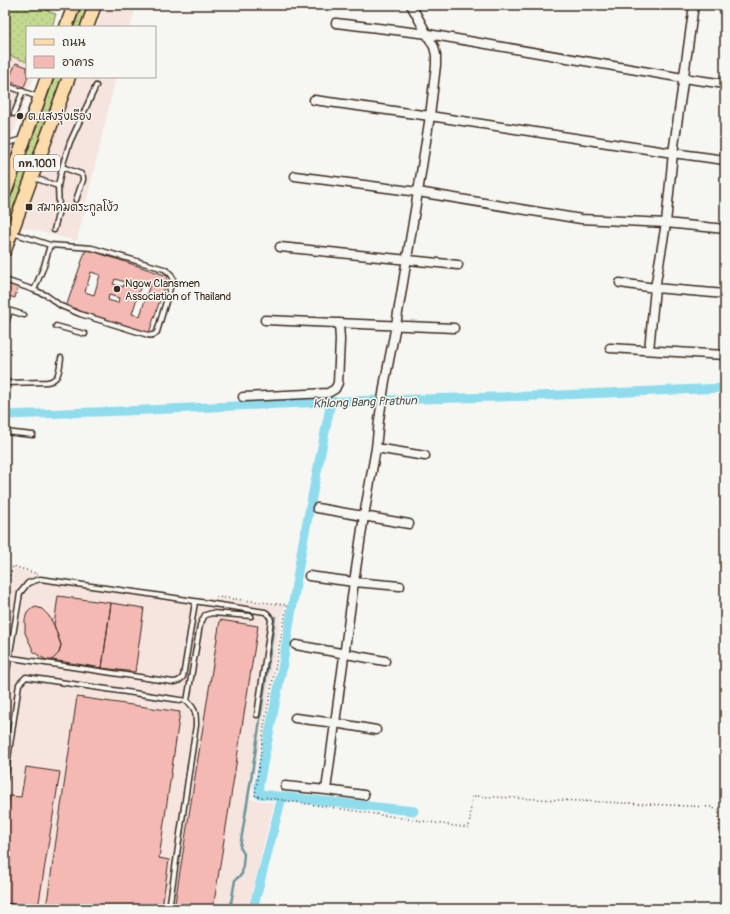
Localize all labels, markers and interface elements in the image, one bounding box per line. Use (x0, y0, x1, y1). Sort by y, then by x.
legend (26, 26, 156, 78)
text: ถนน (62, 35, 86, 50)
text: อาคาร (62, 55, 94, 70)
place label: ต.แสงรุ่งเรือง (28, 108, 92, 125)
marker: ต.แสงรุ่งเรือง (15, 111, 25, 121)
road number: กท.1001 (14, 155, 60, 171)
place label: สมาคมตระกูลโง้ว (37, 199, 119, 216)
marker: สมาคมตระกูลโง้ว (24, 202, 34, 212)
place label: Ngow Clansmen Association of Thailand (125, 277, 231, 303)
marker: Ngow Clansmen Association of Thailand (112, 284, 122, 294)
water label: Khlong Bang Prathun (313, 393, 419, 412)

